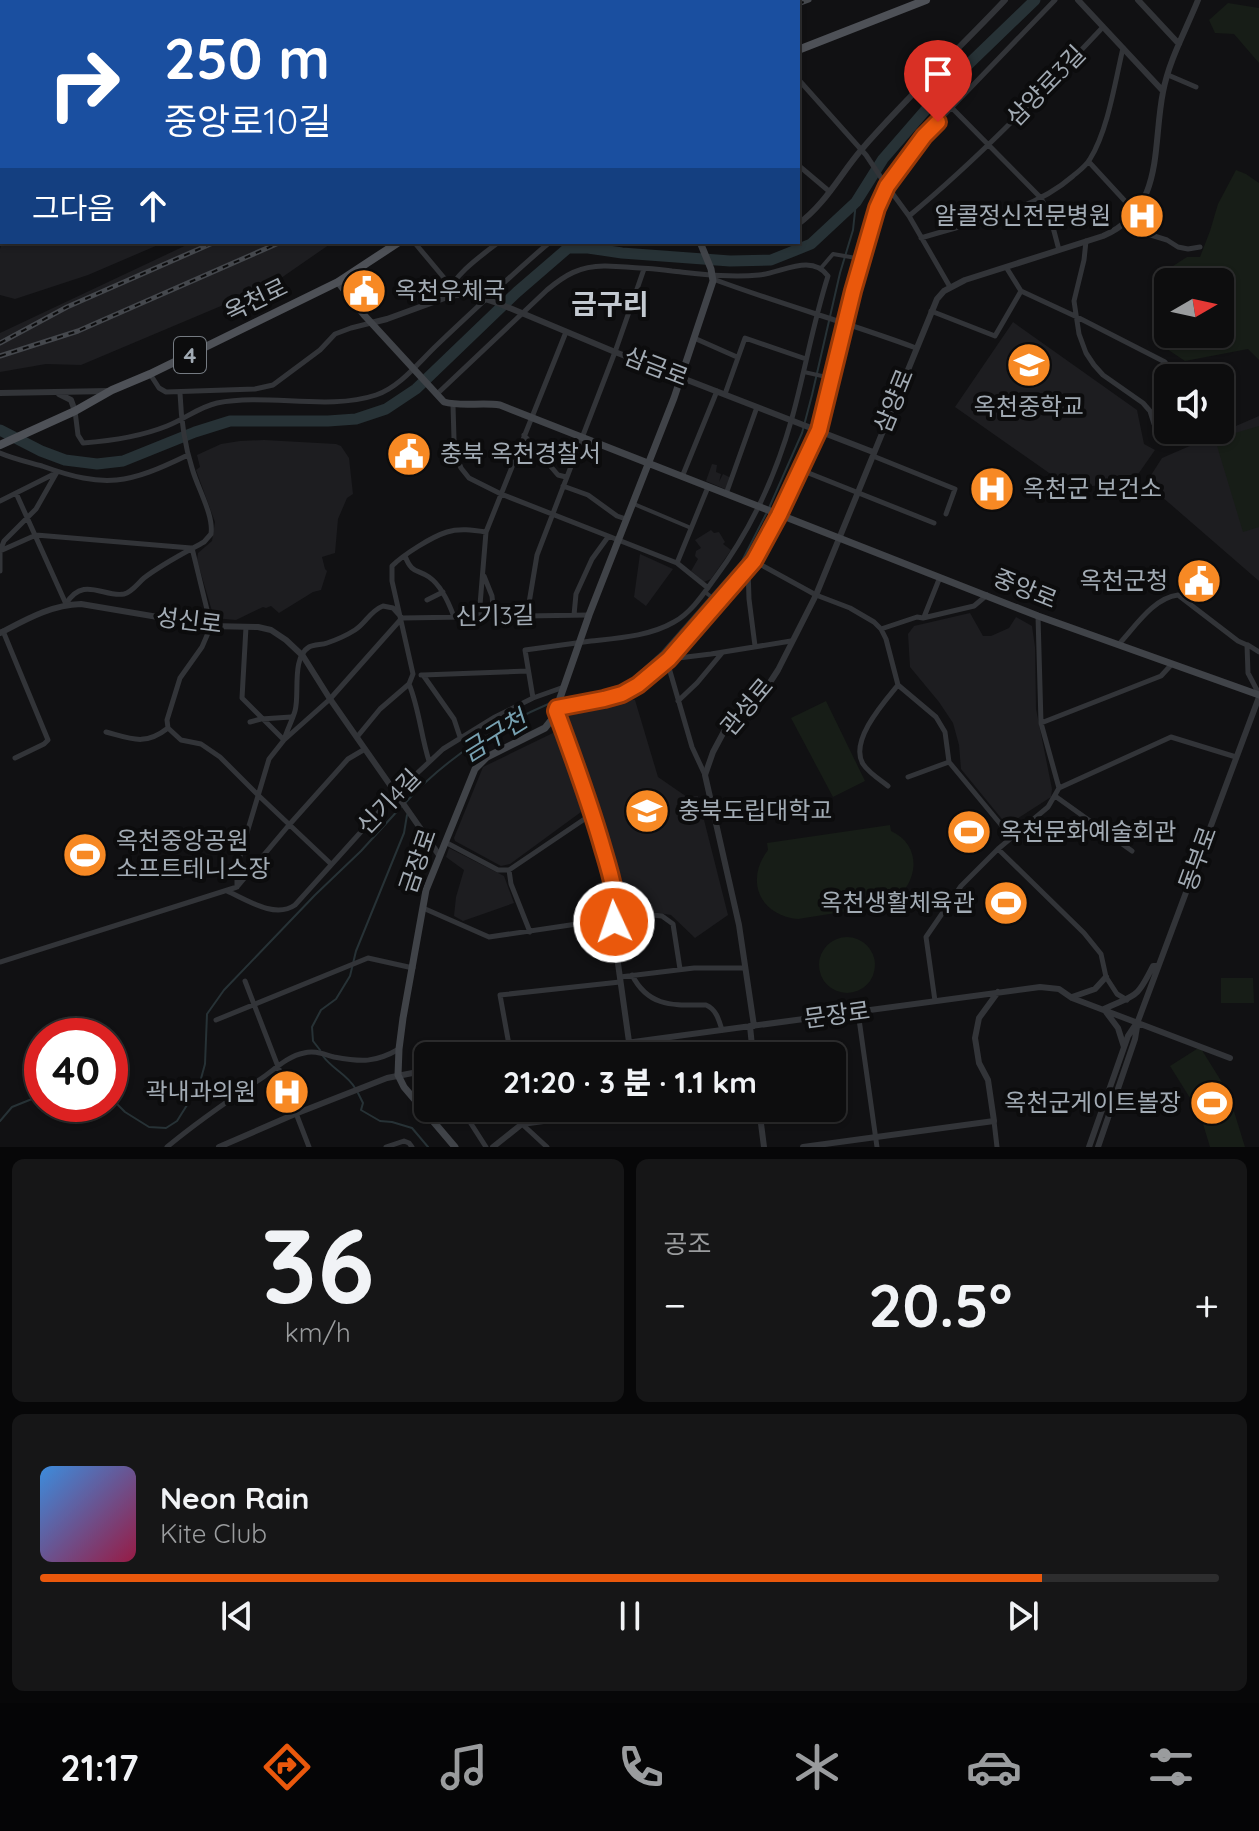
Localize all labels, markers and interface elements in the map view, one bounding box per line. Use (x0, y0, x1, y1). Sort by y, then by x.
text: 250 m (164, 23, 330, 93)
icon: right (32, 32, 136, 136)
street label: 삼양로3길 (999, 39, 1091, 132)
pin (904, 40, 972, 122)
icon: arrive (916, 52, 960, 96)
text: 중앙로10길 (164, 98, 331, 143)
icon: ahead (131, 184, 175, 228)
text: 그다음 (32, 189, 115, 227)
hospital icon: 알콜정신전문병원 (1118, 192, 1166, 240)
place label: 알콜정신전문병원 (934, 200, 1111, 230)
public building icon: 옥천우체국 (340, 267, 388, 315)
north arrow (1154, 268, 1234, 348)
map controls (1154, 268, 1234, 444)
street label: 옥천로 (219, 271, 292, 327)
place label: 옥천우체국 (395, 275, 505, 305)
district label: 금구리 (571, 286, 649, 321)
road number: 4 (174, 337, 206, 373)
street label: 삼금로 (620, 340, 693, 392)
school or university icon: 옥천중학교 (1005, 341, 1053, 389)
street label: 삼양로 (867, 364, 919, 437)
button: sound (1154, 364, 1234, 444)
place label: 옥천중학교 (974, 391, 1084, 421)
public building icon: 충북 옥천경찰서 (385, 430, 433, 478)
place label: 충북 옥천경찰서 (440, 438, 601, 468)
hospital icon: 옥천군 보건소 (968, 465, 1016, 513)
place label: 옥천군 보건소 (1023, 473, 1162, 503)
public building icon: 옥천군청 (1175, 557, 1223, 605)
street label: 중앙로 (989, 562, 1062, 614)
place label: 옥천군청 (1080, 565, 1168, 595)
street label: 신기3길 (455, 599, 535, 631)
street label: 성신로 (154, 601, 224, 639)
street label: 관성로 (713, 671, 779, 741)
water label: 금구천 (455, 701, 536, 769)
street label: 신기4길 (350, 763, 426, 840)
school or university icon: 충북도립대학교 (623, 787, 671, 835)
place label: 충북도립대학교 (678, 795, 833, 825)
sports icon: 옥천문화예술회관 (945, 808, 993, 856)
place label: 옥천문화예술회관 (1000, 816, 1177, 846)
street label: 동부로 (1172, 822, 1222, 895)
street label: 금장로 (392, 824, 442, 897)
place label: 옥천중앙공원 소프트테니스장 (116, 825, 271, 883)
sports icon: 옥천중앙공원 소프트테니스장 (61, 831, 109, 879)
sports icon: 옥천생활체육관 (982, 879, 1030, 927)
position arrow (572, 880, 656, 964)
place label: 옥천생활체육관 (820, 887, 975, 917)
street label: 문장로 (802, 995, 872, 1033)
speed limit sign: 40 (24, 1018, 128, 1122)
text: 21:20 · 3 분 · 1.1 km (503, 1063, 757, 1101)
hospital icon: 곽내과의원 (263, 1068, 311, 1116)
place label: 곽내과의원 (146, 1076, 256, 1106)
sports icon: 옥천군게이트볼장 (1188, 1079, 1236, 1127)
place label: 옥천군게이트볼장 (1004, 1087, 1181, 1117)
text: 36 (261, 1199, 374, 1329)
text: 공조 (664, 1227, 711, 1260)
text: 20.5° (868, 1267, 1012, 1342)
text: − (664, 1277, 686, 1332)
text: + (1194, 1277, 1219, 1332)
text: km/h (285, 1316, 351, 1349)
text: Neon Rain (160, 1479, 309, 1517)
text: Kite Club (160, 1517, 267, 1550)
icon: previous (215, 1594, 259, 1638)
icon: pause (608, 1594, 652, 1638)
icon: next (1001, 1594, 1045, 1638)
icon: directions (259, 1739, 315, 1795)
icon: music (436, 1739, 492, 1795)
icon: phone (613, 1739, 669, 1795)
icon: climate (789, 1739, 845, 1795)
icon: car (966, 1739, 1022, 1795)
icon: filters (1143, 1739, 1199, 1795)
text: 21:17 (60, 1745, 138, 1790)

